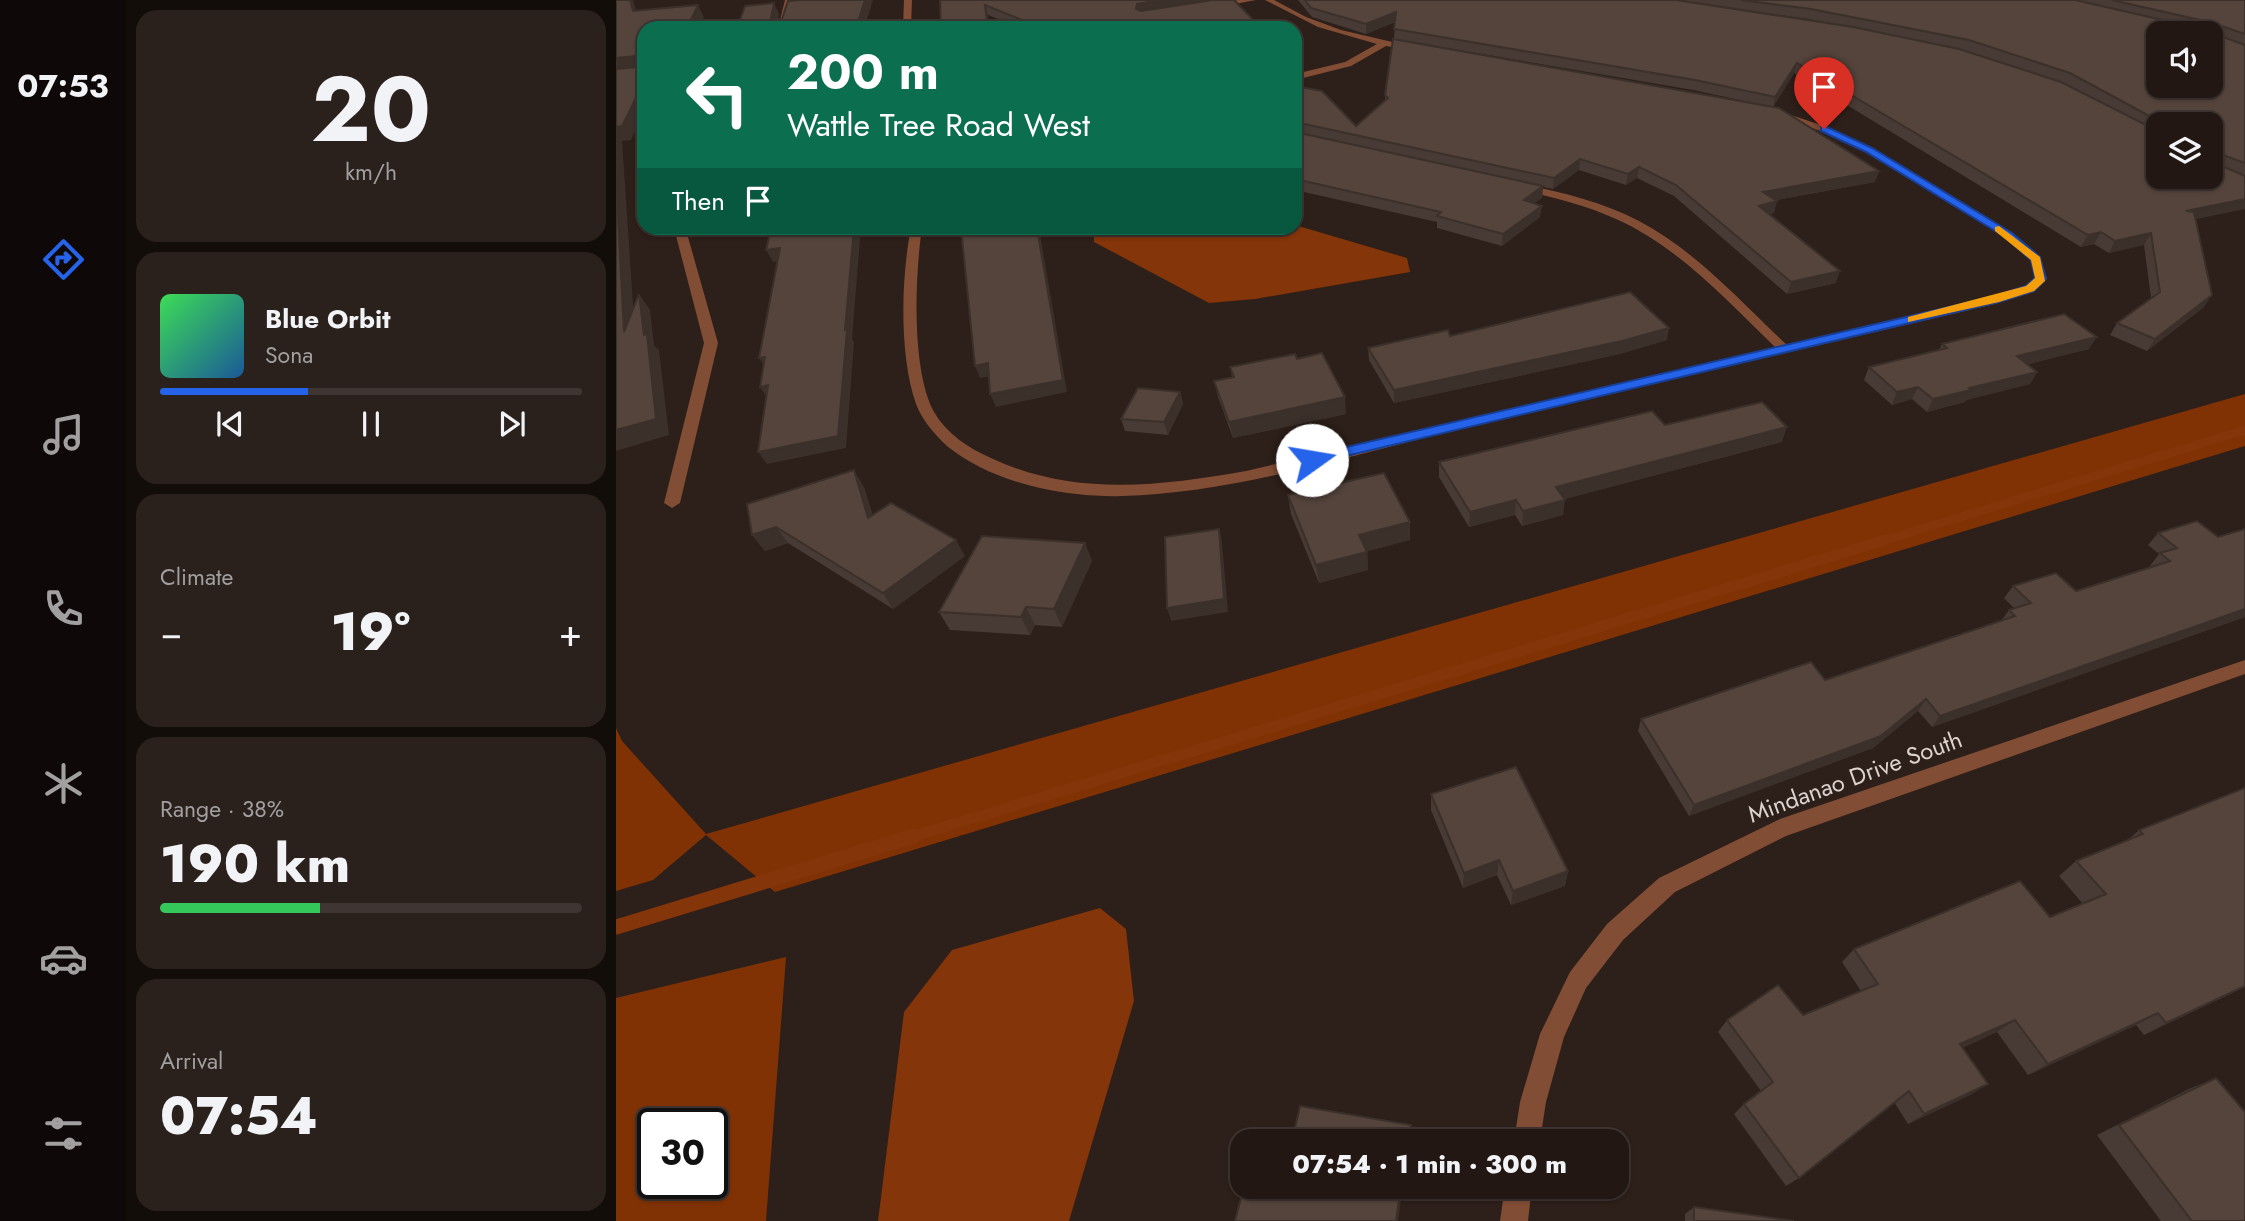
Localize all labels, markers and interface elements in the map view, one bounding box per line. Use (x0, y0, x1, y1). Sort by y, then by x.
map controls (2146, 21, 2223, 189)
button: sound (2146, 21, 2223, 98)
text: 200 m (787, 37, 939, 107)
text: 20 (311, 44, 431, 175)
icon: left (672, 49, 763, 140)
pin (1794, 57, 1854, 129)
text: 07:53 (17, 63, 109, 109)
icon: arrive (1805, 68, 1843, 106)
text: Wattle Tree Road West (787, 102, 1090, 148)
button: layers (2146, 112, 2223, 189)
text: km/h (345, 155, 397, 189)
text: Then (672, 182, 725, 220)
icon: arrive (739, 182, 777, 220)
icon: directions (39, 235, 88, 284)
text: Blue Orbit (265, 300, 390, 338)
text: Sona (265, 338, 313, 372)
icon: previous (211, 405, 249, 443)
icon: pause (352, 405, 390, 443)
icon: next (493, 405, 531, 443)
icon: music (39, 410, 88, 459)
position arrow (1275, 423, 1349, 497)
text: Climate (160, 560, 233, 594)
icon: phone (39, 584, 88, 633)
text: 19° (331, 594, 410, 670)
text: − (160, 605, 182, 660)
text: + (559, 605, 582, 660)
street label: Mindanao Drive South (1743, 721, 1967, 832)
icon: climate (39, 759, 88, 808)
text: Range · 38% (160, 792, 284, 826)
text: 190 km (160, 826, 350, 902)
icon: car (39, 934, 88, 983)
text: Arrival (160, 1044, 223, 1078)
text: 07:54 (160, 1078, 318, 1154)
speed limit sign: 30 (637, 1108, 728, 1199)
icon: filters (39, 1109, 88, 1158)
text: 07:54 · 1 min · 300 m (1292, 1145, 1567, 1183)

